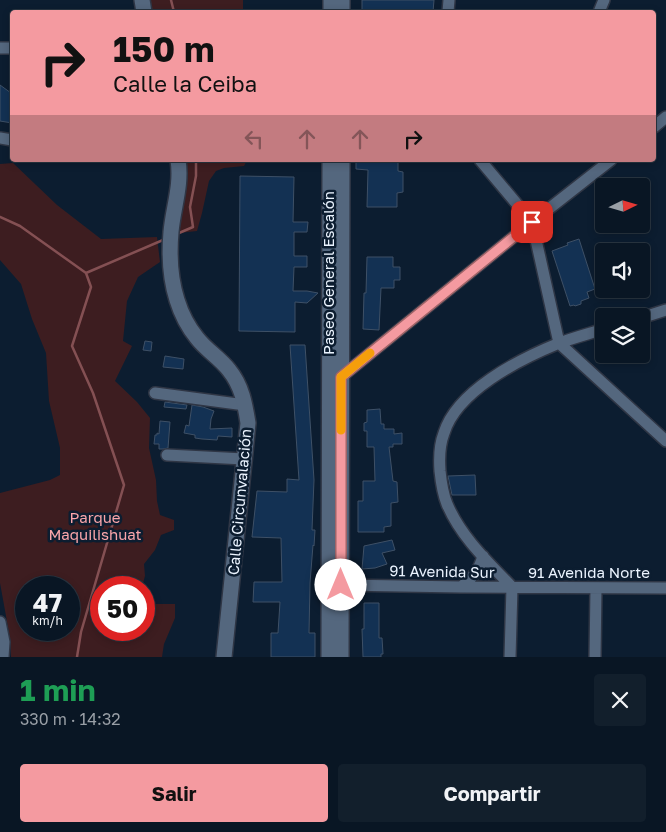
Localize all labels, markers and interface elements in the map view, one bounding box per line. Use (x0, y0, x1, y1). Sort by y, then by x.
text: 150 m (113, 28, 215, 70)
icon: right (30, 30, 95, 95)
text: Calle la Ceiba (113, 70, 257, 97)
icon: left (240, 125, 268, 153)
icon: ahead (293, 125, 321, 153)
icon: ahead (346, 125, 374, 153)
icon: right (399, 125, 427, 153)
north arrow (595, 178, 650, 232)
map controls (595, 178, 650, 363)
street label: Paseo General Escalón (319, 191, 337, 355)
pin (511, 201, 553, 243)
icon: arrive (518, 208, 546, 236)
button: sound (595, 243, 650, 298)
button: layers (595, 308, 650, 363)
street label: Calle Circunvalación (224, 428, 254, 576)
park label: Parque Maquilishuat (48, 508, 142, 543)
position arrow (314, 558, 366, 610)
street label: 91 Avenida Sur (389, 561, 495, 581)
street label: 91 Avenida Norte (528, 563, 650, 581)
speed limit sign: 50 (90, 576, 155, 641)
text: 47 (33, 587, 62, 618)
text: km/h (32, 613, 63, 628)
text: 1 min (20, 672, 96, 708)
button: close (594, 674, 646, 726)
text: 330 m · 14:32 (20, 709, 121, 729)
button: Salir (20, 764, 328, 822)
button: Compartir (338, 764, 646, 822)

